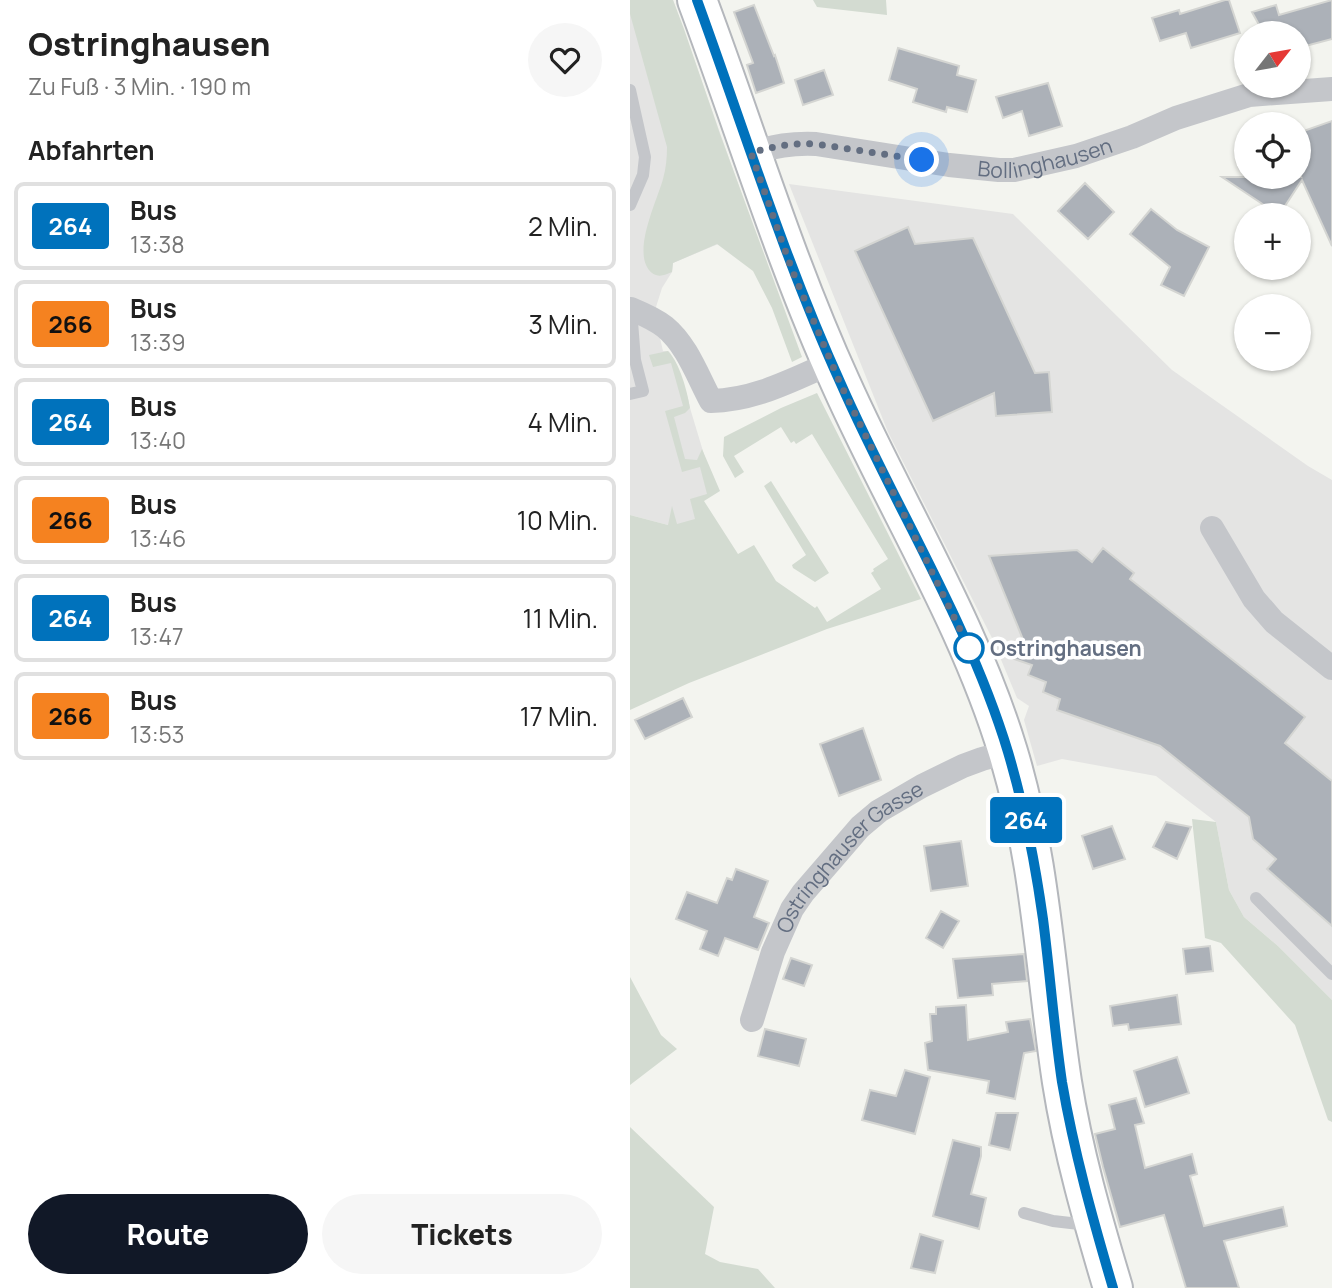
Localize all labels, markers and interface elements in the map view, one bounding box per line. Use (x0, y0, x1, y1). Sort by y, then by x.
text: Ostringhausen (28, 21, 270, 66)
north arrow (1234, 21, 1311, 98)
map controls (1234, 21, 1311, 371)
button: heart (528, 23, 602, 97)
text: Zu Fuß · 3 Min. · 190 m (28, 70, 251, 102)
button: locate (1234, 112, 1311, 189)
street label: Bollinghausen (976, 131, 1116, 184)
text: Abfahrten (28, 132, 155, 168)
your location (904, 142, 939, 177)
text: Bus (130, 192, 177, 228)
button: + (1234, 203, 1311, 280)
text: 2 Min. (528, 208, 598, 244)
text: 264 (49, 209, 92, 242)
text: 13:38 (130, 228, 185, 260)
text: Bus (130, 290, 177, 326)
button: − (1234, 294, 1311, 371)
text: 3 Min. (528, 306, 598, 342)
text: 266 (48, 307, 93, 340)
text: 13:39 (130, 326, 186, 358)
text: Bus (130, 388, 177, 424)
text: 4 Min. (528, 404, 598, 440)
text: 264 (49, 405, 92, 438)
text: 13:40 (130, 424, 186, 456)
text: Bus (130, 486, 177, 522)
text: 10 Min. (517, 502, 598, 538)
text: 266 (48, 503, 93, 536)
text: 13:46 (130, 522, 186, 554)
text: Bus (130, 584, 177, 620)
text: 11 Min. (523, 600, 598, 636)
text: 264 (49, 601, 92, 634)
text: 13:47 (130, 620, 184, 652)
marker: Ostringhausen (954, 633, 984, 663)
place label: Ostringhausen (990, 634, 1142, 662)
text: Bus (130, 682, 177, 718)
text: 17 Min. (520, 698, 598, 734)
text: 266 (48, 699, 93, 732)
text: 13:53 (130, 718, 185, 750)
street label: Ostringhauser Gasse (769, 774, 928, 937)
line badge: 264 (986, 797, 1066, 843)
text: 264 (1004, 803, 1048, 836)
button: Route (28, 1194, 308, 1274)
button: Tickets (322, 1194, 602, 1274)

